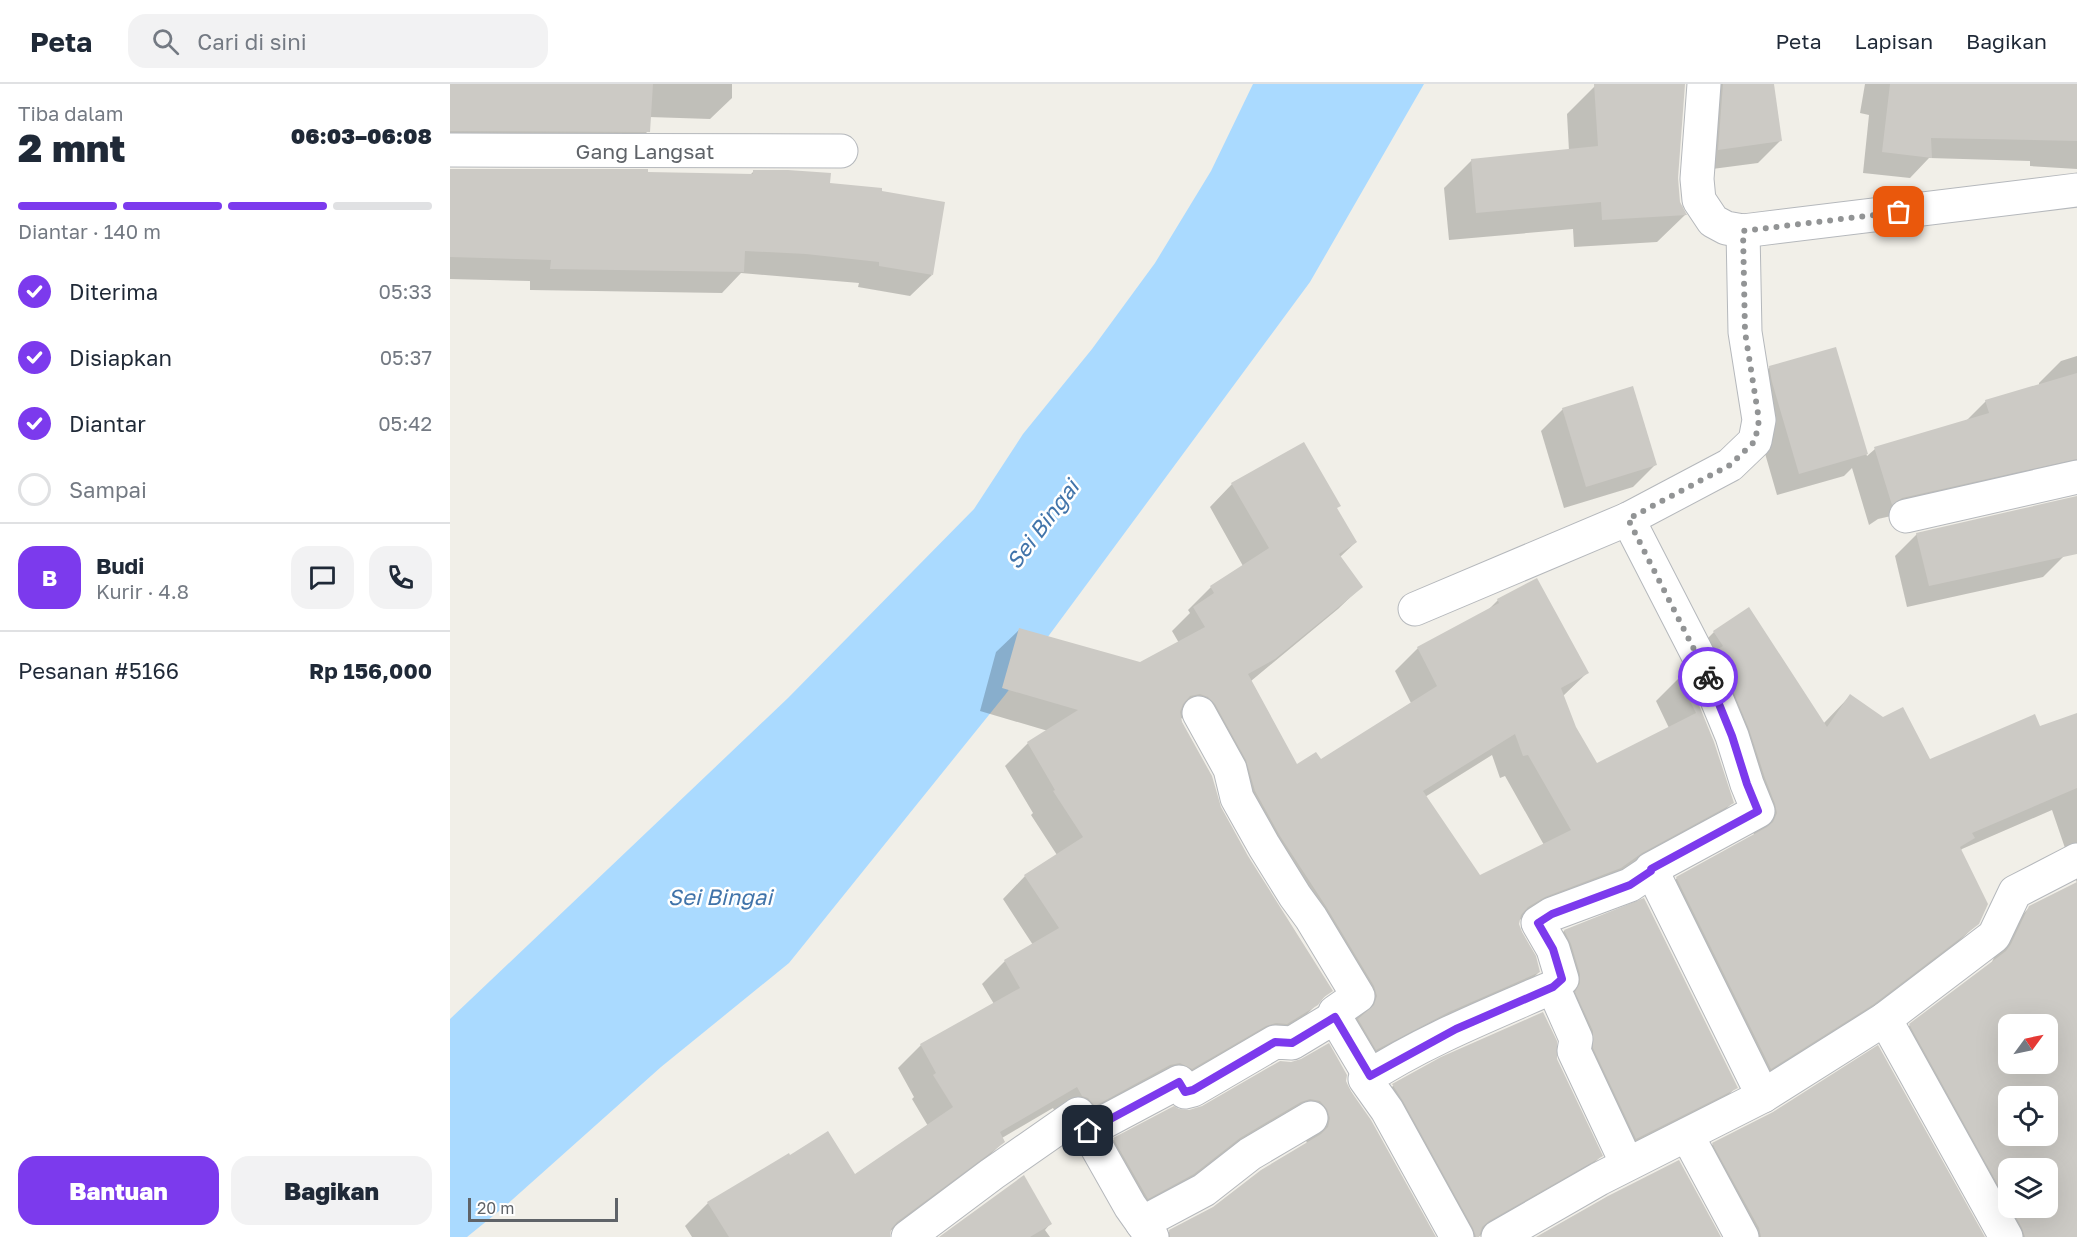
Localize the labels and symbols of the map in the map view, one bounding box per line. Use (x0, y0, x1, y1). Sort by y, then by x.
street label: Gang Langsat (576, 138, 714, 164)
pin (1873, 186, 1924, 237)
water label: Sei Bingai (1000, 472, 1086, 574)
courier (1678, 647, 1738, 707)
water label: Sei Bingai (668, 883, 775, 910)
north arrow (1998, 1014, 2058, 1074)
pin (1062, 1105, 1113, 1156)
scale bar (468, 1195, 618, 1222)

